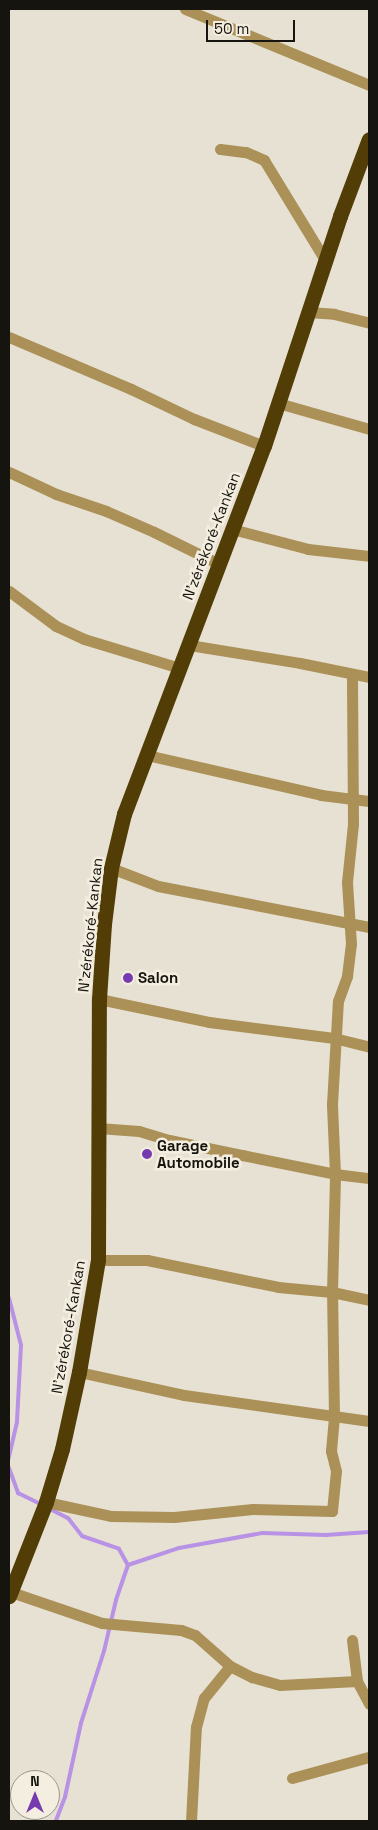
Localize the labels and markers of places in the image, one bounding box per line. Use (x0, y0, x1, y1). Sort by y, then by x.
place label: Salon (138, 969, 178, 987)
marker: Salon (122, 972, 134, 984)
place label: Garage Automobile (157, 1136, 240, 1171)
marker: Garage Automobile (141, 1148, 153, 1160)

